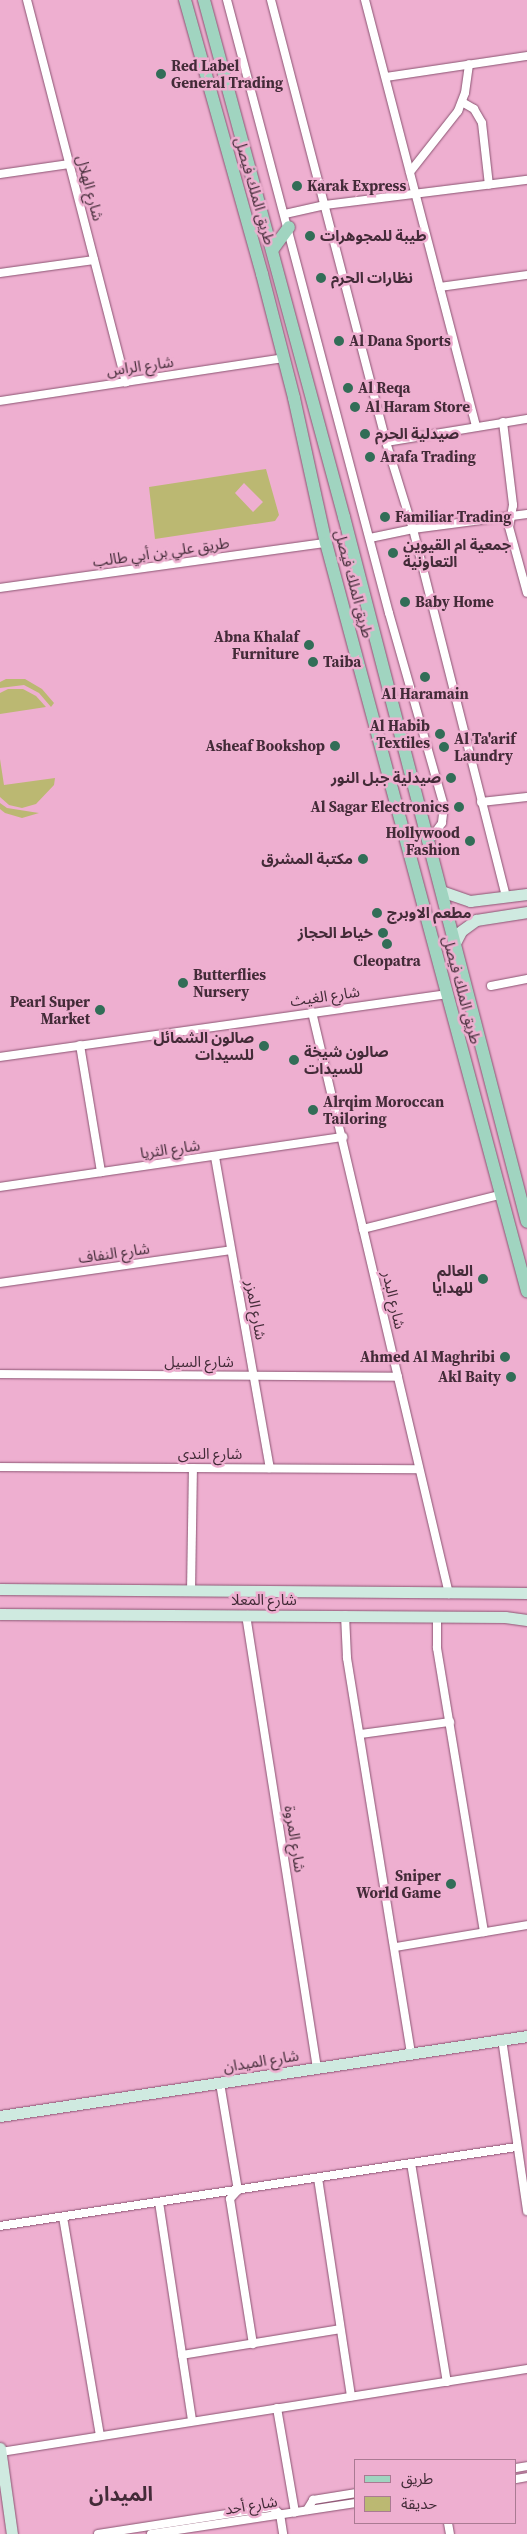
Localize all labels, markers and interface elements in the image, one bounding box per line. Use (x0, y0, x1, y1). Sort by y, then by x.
place label: Red Label General Trading (171, 56, 283, 91)
marker: Red Label General Trading (155, 68, 167, 80)
street label: طريق الملك فيصل (231, 135, 279, 247)
street label: شارع الهلال (73, 153, 107, 223)
place label: Karak Express (307, 177, 406, 195)
marker: Karak Express (291, 180, 303, 192)
place label: طيبة للمجوهرات (320, 227, 427, 245)
marker: طيبة للمجوهرات (304, 230, 316, 242)
place label: نظارات الحرم (331, 269, 413, 287)
marker: نظارات الحرم (315, 272, 327, 284)
place label: Al Dana Sports (349, 332, 451, 350)
marker: Al Dana Sports (333, 335, 345, 347)
street label: شارع الراس (105, 352, 175, 380)
place label: Al Reqa (358, 379, 410, 397)
marker: Al Reqa (342, 382, 354, 394)
place label: Al Haram Store (365, 398, 470, 416)
marker: Al Haram Store (349, 401, 361, 413)
place label: صيدلية الحرم (375, 425, 459, 443)
marker: صيدلية الحرم (359, 428, 371, 440)
place label: Arafa Trading (380, 448, 476, 466)
marker: Arafa Trading (364, 451, 376, 463)
place label: Familiar Trading (395, 508, 511, 526)
marker: Familiar Trading (379, 511, 391, 523)
street label: طريق الملك فيصل (331, 528, 377, 640)
street label: طريق علي بن أبي طالب (92, 534, 230, 570)
place label: جمعية ام القيوين التعاونية (403, 535, 511, 570)
marker: جمعية ام القيوين التعاونية (387, 547, 399, 559)
place label: Baby Home (415, 593, 494, 611)
marker: Baby Home (399, 596, 411, 608)
place label: Abna Khalaf Furniture (214, 627, 299, 662)
marker: Abna Khalaf Furniture (303, 639, 315, 651)
place label: Taiba (323, 653, 361, 671)
marker: Taiba (307, 656, 319, 668)
marker: Al Haramain (419, 671, 431, 683)
place label: Al Haramain (381, 685, 469, 703)
place label: Al Habib Textiles (370, 716, 430, 751)
marker: Al Habib Textiles (434, 728, 446, 740)
place label: Al Ta'arif Laundry (454, 729, 516, 764)
place label: Asheaf Bookshop (206, 737, 325, 755)
marker: Asheaf Bookshop (329, 740, 341, 752)
marker: Al Ta'arif Laundry (438, 741, 450, 753)
place label: صيدلية جبل النور (331, 769, 441, 787)
marker: صيدلية جبل النور (445, 772, 457, 784)
place label: Al Sagar Electronics (311, 798, 449, 816)
marker: Al Sagar Electronics (453, 801, 465, 813)
place label: Hollywood Fashion (385, 823, 460, 858)
marker: Hollywood Fashion (464, 835, 476, 847)
place label: مكتبة المشرق (261, 850, 353, 868)
marker: مكتبة المشرق (357, 853, 369, 865)
place label: مطعم الاوبرج (387, 904, 471, 922)
marker: مطعم الاوبرج (371, 907, 383, 919)
place label: خياط الحجاز (298, 924, 373, 942)
marker: خياط الحجاز (377, 927, 389, 939)
street label: طريق الملك فيصل (439, 934, 485, 1046)
marker: Cleopatra (381, 938, 393, 950)
place label: Cleopatra (353, 952, 421, 970)
place label: Butterflies Nursery (193, 965, 266, 1000)
marker: Butterflies Nursery (177, 977, 189, 989)
street label: شارع الغيث (289, 982, 361, 1010)
place label: Pearl Super Market (10, 992, 90, 1027)
marker: Pearl Super Market (94, 1004, 106, 1016)
place label: صالون الشمائل للسيدات (153, 1028, 254, 1063)
marker: صالون الشمائل للسيدات (258, 1040, 270, 1052)
place label: صالون شيخة للسيدات (304, 1042, 389, 1077)
marker: صالون شيخة للسيدات (288, 1054, 300, 1066)
place label: Alrqim Moroccan Tailoring (323, 1092, 444, 1127)
marker: Alrqim Moroccan Tailoring (307, 1104, 319, 1116)
street label: شارع الثريا (139, 1136, 201, 1162)
street label: شارع النفاف (77, 1239, 151, 1267)
place label: العالم للهدايا (432, 1261, 473, 1296)
street label: شارع البدر (379, 1269, 409, 1331)
marker: العالم للهدايا (477, 1273, 489, 1285)
street label: شارع المزر (242, 1279, 270, 1341)
place label: Ahmed Al Maghribi (360, 1348, 495, 1366)
marker: Ahmed Al Maghribi (499, 1351, 511, 1363)
street label: شارع السيل (164, 1353, 234, 1371)
place label: Akl Baity (438, 1368, 501, 1386)
marker: Akl Baity (505, 1371, 517, 1383)
street label: شارع الندى (178, 1445, 242, 1463)
street label: شارع المعلا (231, 1591, 297, 1609)
street label: شارع المروة (281, 1804, 309, 1874)
place label: Sniper World Game (356, 1866, 441, 1901)
marker: Sniper World Game (445, 1878, 457, 1890)
street label: شارع الميدان (222, 2046, 300, 2076)
legend (354, 2459, 517, 2524)
text: طريق (401, 2468, 433, 2489)
district label: الميدان (89, 2482, 153, 2506)
street label: شارع أحد (223, 2492, 279, 2518)
text: حديقة (401, 2493, 437, 2514)

